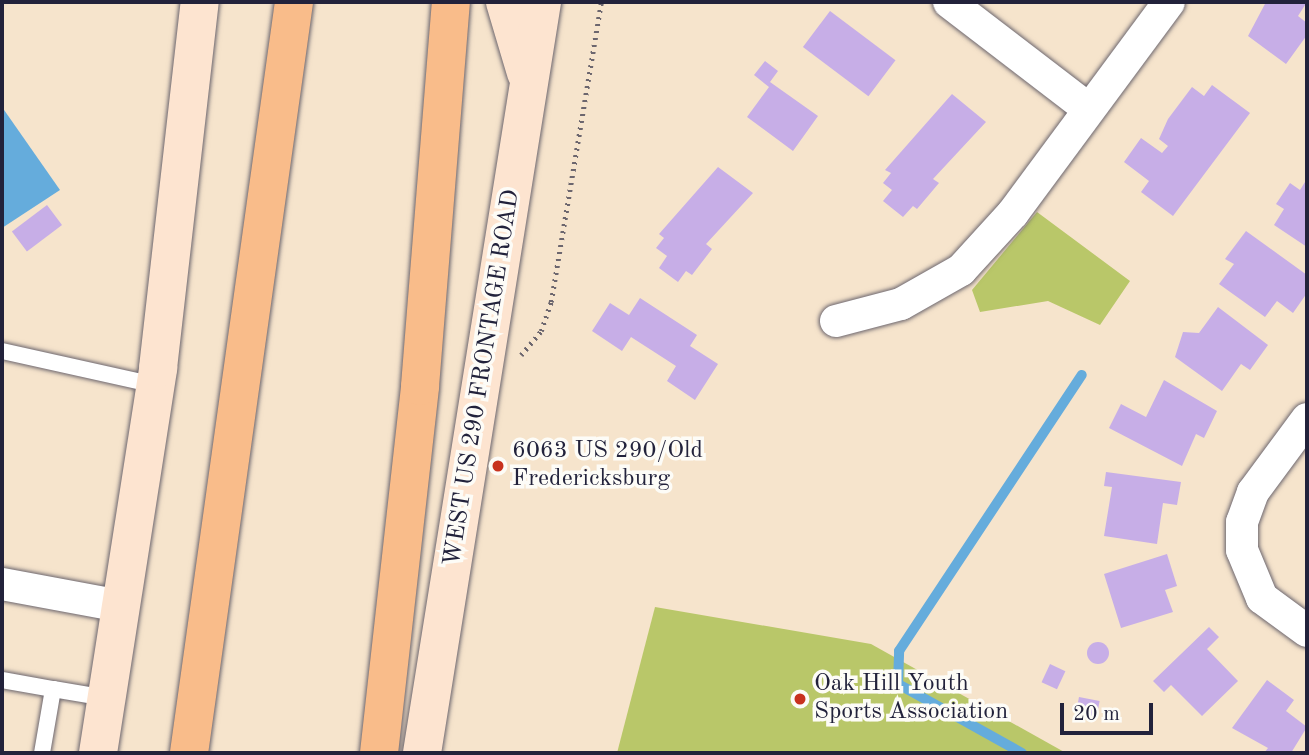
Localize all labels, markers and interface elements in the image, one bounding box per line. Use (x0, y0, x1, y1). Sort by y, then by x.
street label: WEST US 290 FRONTAGE ROAD (439, 188, 527, 568)
place label: 6063 US 290/Old Fredericksburg (512, 438, 703, 494)
marker: 6063 US 290/Old Fredericksburg (490, 458, 506, 474)
place label: Oak Hill Youth Sports Association (814, 671, 1008, 727)
scale bar (1064, 688, 1157, 732)
marker: Oak Hill Youth Sports Association (792, 691, 808, 707)
text: 20 m (1073, 704, 1120, 725)

